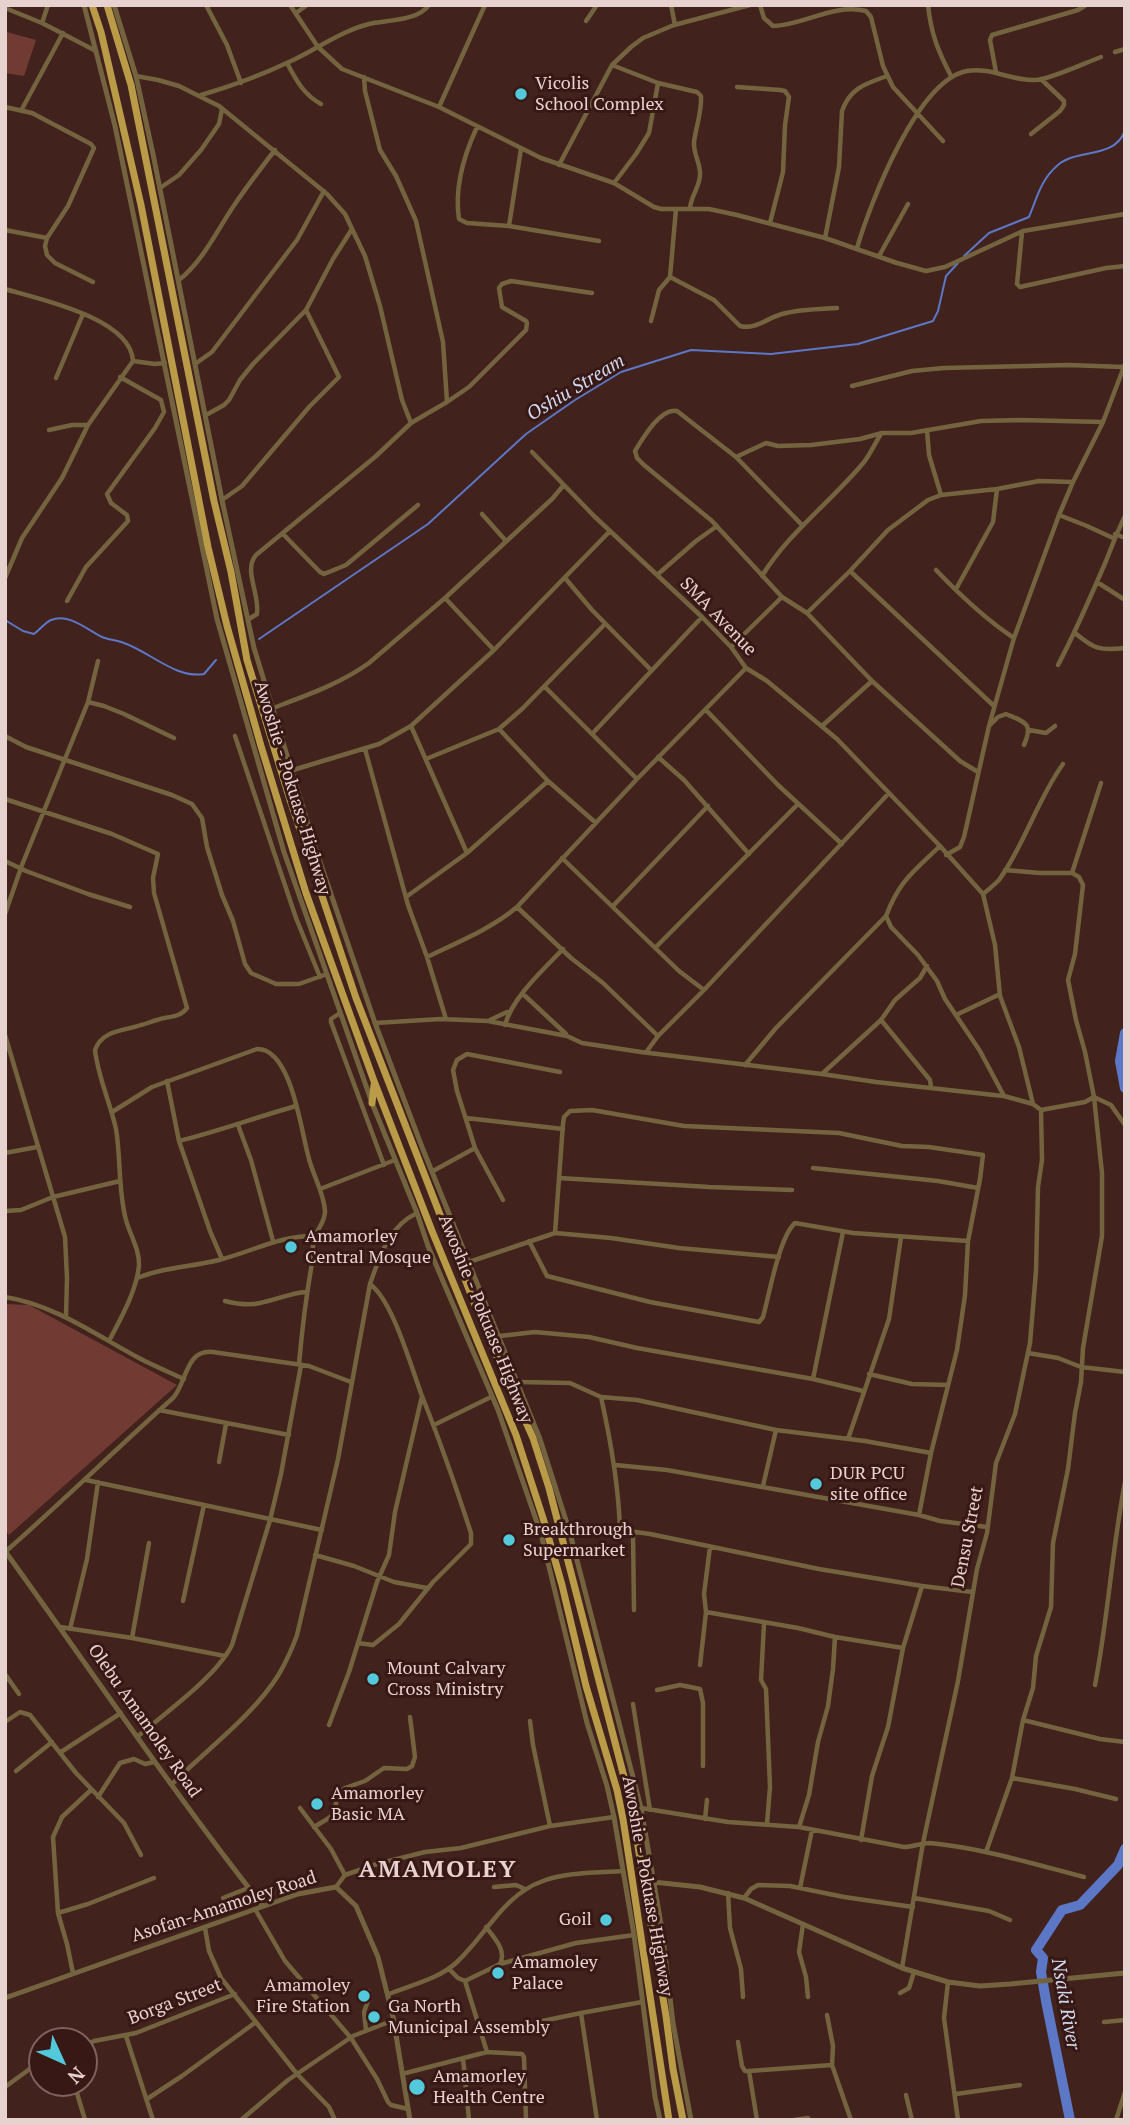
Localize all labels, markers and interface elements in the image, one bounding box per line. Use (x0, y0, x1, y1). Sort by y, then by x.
place label: Vicolis School Complex (535, 73, 664, 116)
marker: Vicolis School Complex (513, 86, 529, 102)
water label: Oshiu Stream (523, 350, 629, 426)
street label: SMA Avenue (675, 573, 761, 661)
street label: Awoshie - Pokuase Highway (249, 678, 335, 898)
street label: Awoshie - Pokuase Highway (433, 1211, 537, 1427)
place label: Amamorley Central Mosque (305, 1226, 431, 1268)
marker: Amamorley Central Mosque (283, 1239, 299, 1255)
place label: DUR PCU site office (830, 1463, 907, 1506)
marker: DUR PCU site office (808, 1476, 824, 1492)
street label: Densu Street (948, 1484, 988, 1590)
place label: Breakthrough Supermarket (523, 1519, 633, 1562)
marker: Breakthrough Supermarket (501, 1532, 517, 1548)
street label: Olebu Amamoley Road (83, 1640, 205, 1802)
place label: Mount Calvary Cross Ministry (387, 1658, 505, 1700)
marker: Mount Calvary Cross Ministry (365, 1671, 381, 1687)
street label: Awoshie - Pokuase Highway (617, 1774, 677, 1998)
place label: Amamorley Basic MA (331, 1783, 424, 1826)
marker: Amamorley Basic MA (309, 1796, 325, 1812)
district label: AMAMOLEY (360, 1856, 516, 1884)
street label: Asofan-Amamoley Road (129, 1867, 319, 1947)
place label: Goil (559, 1909, 592, 1931)
marker: Goil (598, 1912, 614, 1928)
place label: Amamoley Palace (512, 1952, 598, 1994)
water label: Nsaki River (1046, 1957, 1084, 2051)
marker: Amamoley Palace (490, 1965, 506, 1981)
street label: Borga Street (125, 1974, 225, 2030)
place label: Amamoley Fire Station (256, 1975, 350, 2018)
marker: Amamoley Fire Station (356, 1988, 372, 2004)
place label: Ga North Municipal Assembly (388, 1996, 550, 2038)
marker: Ga North Municipal Assembly (366, 2009, 382, 2025)
north arrow (28, 2027, 98, 2097)
text: N (63, 2062, 91, 2090)
place label: Amamorley Health Centre (433, 2066, 545, 2108)
marker: Amamorley Health Centre (407, 2077, 427, 2097)

